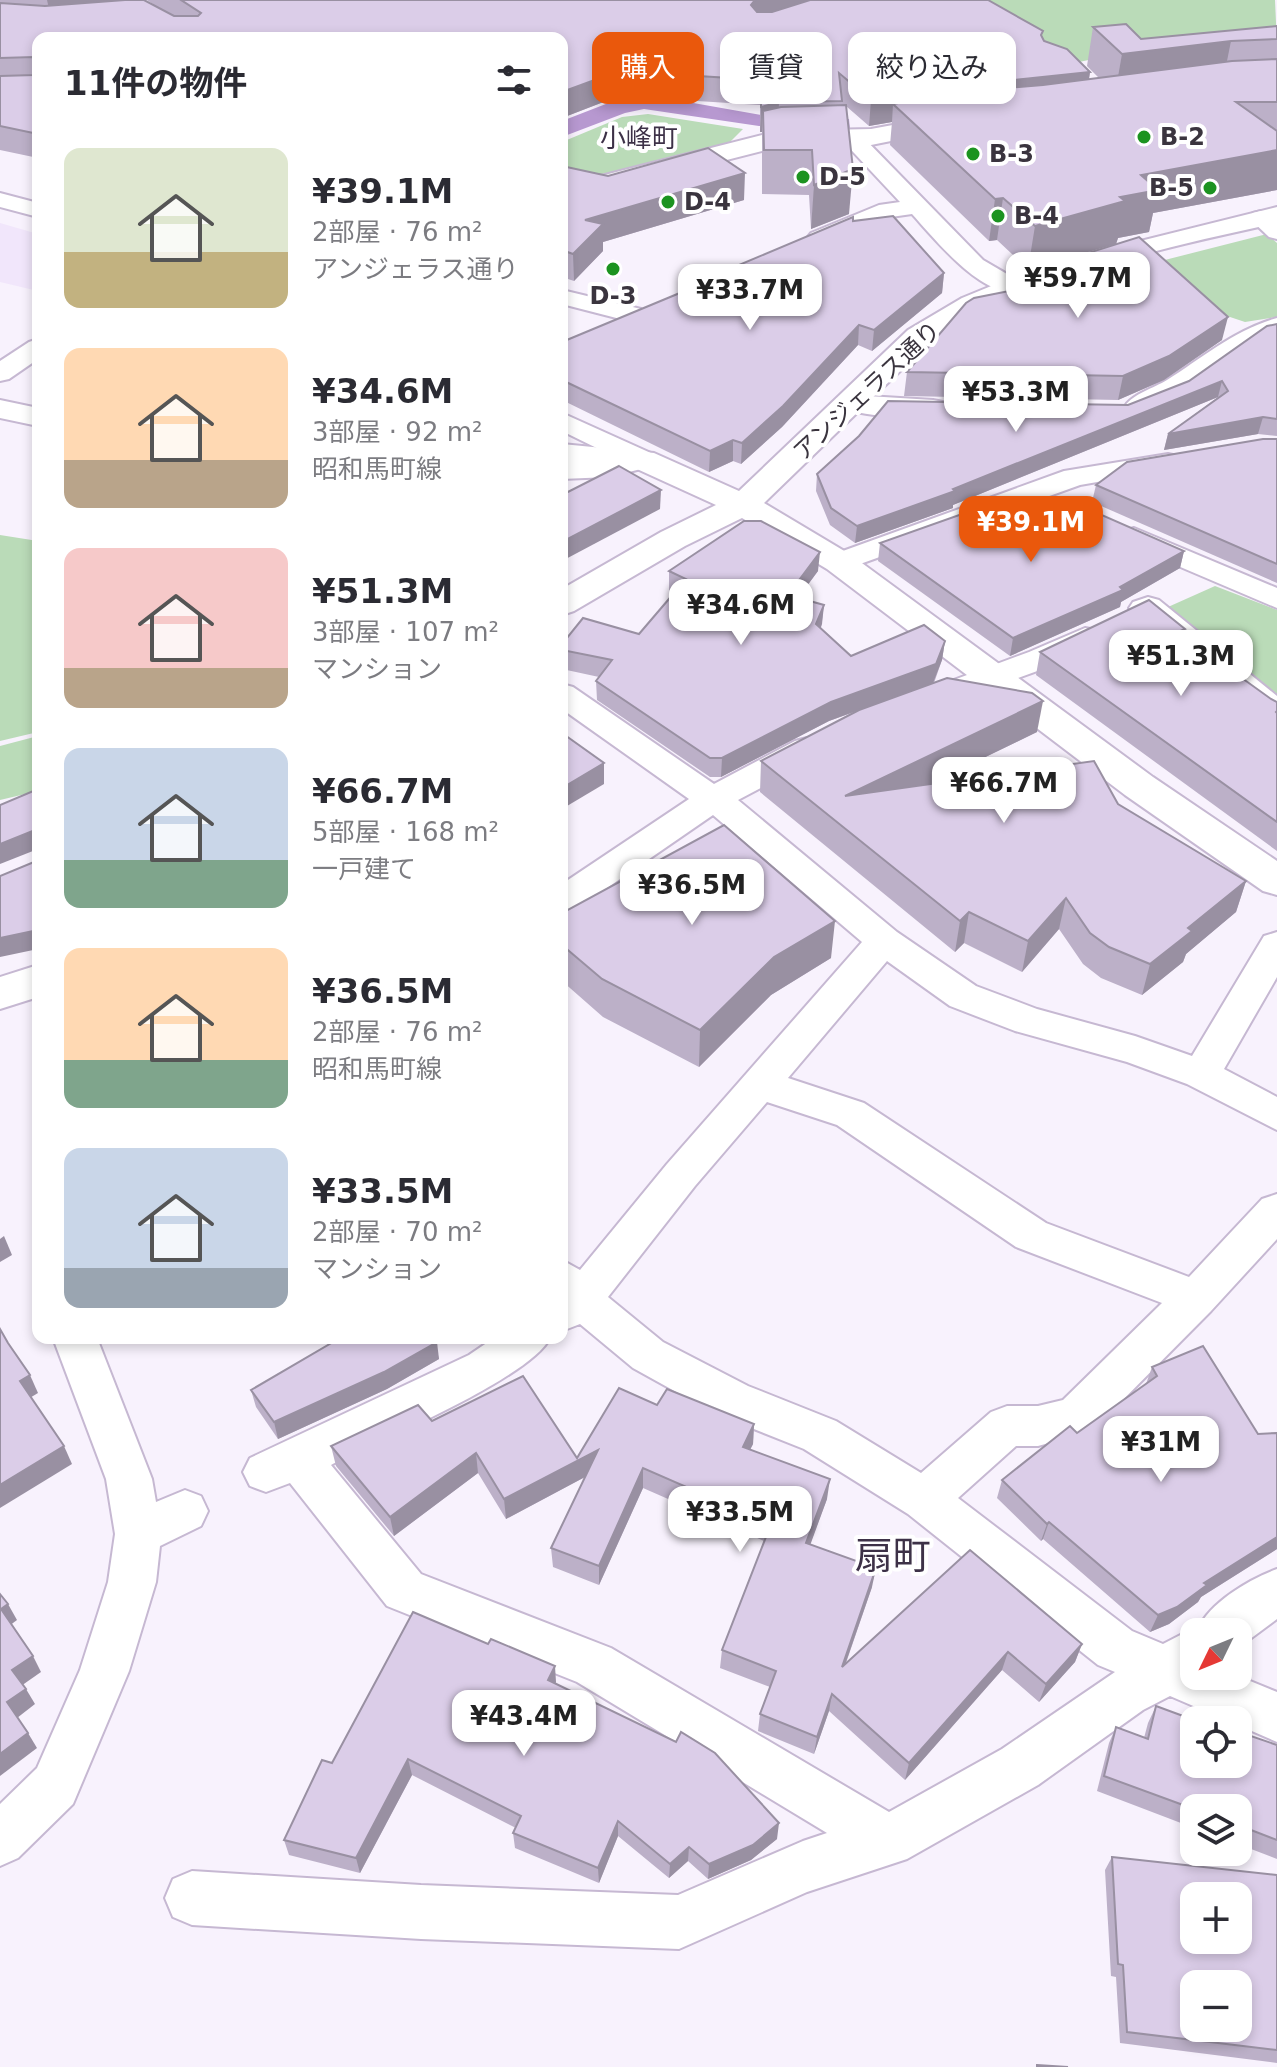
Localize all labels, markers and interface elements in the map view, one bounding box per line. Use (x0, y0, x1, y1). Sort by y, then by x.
chip: 購入 (592, 32, 704, 104)
chip: 賃貸 (720, 32, 832, 104)
chip: 絞り込み (848, 32, 1016, 104)
icon: filters (492, 58, 536, 102)
text: 11件の物件 (64, 63, 247, 103)
district label: 小峰町 (600, 123, 678, 153)
place label: B-2 (1160, 123, 1205, 151)
marker: B-2 (1135, 128, 1153, 146)
place label: B-3 (989, 140, 1034, 168)
marker: B-3 (964, 145, 982, 163)
place label: D-5 (819, 163, 866, 191)
marker: D-5 (794, 168, 812, 186)
text: ¥39.1M (312, 171, 453, 211)
place label: B-5 (1149, 174, 1194, 202)
marker: B-5 (1201, 179, 1219, 197)
icon: home (128, 180, 224, 276)
place label: D-4 (684, 188, 731, 216)
marker: D-4 (659, 193, 677, 211)
place label: B-4 (1014, 202, 1059, 230)
marker: B-4 (989, 207, 1007, 225)
text: 2部屋 · 76 m² (312, 217, 482, 247)
pin: ¥59.7M (1013, 252, 1143, 320)
text: アンジェラス通り (312, 254, 518, 284)
marker: D-3 (604, 260, 622, 278)
text: ¥59.7M (1024, 263, 1132, 293)
pin: ¥33.7M (685, 264, 815, 332)
text: ¥33.7M (696, 275, 804, 305)
place label: D-3 (589, 282, 637, 310)
street label: アンジェラス通り (788, 316, 946, 466)
pin: ¥53.3M (951, 366, 1081, 434)
text: ¥34.6M (312, 371, 453, 411)
text: ¥53.3M (962, 377, 1070, 407)
icon: home (128, 380, 224, 476)
text: 3部屋 · 92 m² (312, 417, 482, 447)
text: 昭和馬町線 (312, 454, 442, 484)
pin: ¥39.1M (966, 496, 1096, 564)
text: ¥39.1M (977, 507, 1085, 537)
text: ¥51.3M (312, 571, 453, 611)
pin: ¥34.6M (676, 579, 806, 647)
icon: home (128, 580, 224, 676)
text: ¥34.6M (687, 590, 795, 620)
text: 3部屋 · 107 m² (312, 617, 499, 647)
pin: ¥51.3M (1116, 630, 1246, 698)
text: ¥51.3M (1127, 641, 1235, 671)
text: マンション (312, 654, 442, 684)
pin: ¥66.7M (939, 757, 1069, 825)
text: ¥66.7M (950, 768, 1058, 798)
text: ¥66.7M (312, 771, 453, 811)
icon: home (128, 780, 224, 876)
text: 5部屋 · 168 m² (312, 817, 499, 847)
text: 一戸建て (312, 854, 416, 884)
pin: ¥36.5M (627, 859, 757, 927)
text: ¥36.5M (638, 870, 746, 900)
text: ¥36.5M (312, 971, 453, 1011)
icon: home (128, 980, 224, 1076)
text: 2部屋 · 76 m² (312, 1017, 482, 1047)
text: 昭和馬町線 (312, 1054, 442, 1084)
text: ¥33.5M (312, 1171, 453, 1211)
icon: home (128, 1180, 224, 1276)
text: 2部屋 · 70 m² (312, 1217, 482, 1247)
text: マンション (312, 1254, 442, 1284)
pin: ¥31M (1114, 1416, 1208, 1484)
text: ¥31M (1121, 1427, 1201, 1457)
pin: ¥33.5M (675, 1486, 805, 1554)
text: ¥33.5M (686, 1497, 794, 1527)
district label: 扇町 (855, 1534, 931, 1578)
north arrow (1180, 1618, 1252, 1690)
map controls (1180, 1618, 1252, 2042)
pin: ¥43.4M (459, 1690, 589, 1758)
text: ¥43.4M (470, 1701, 578, 1731)
button: locate (1180, 1706, 1252, 1778)
button: layers (1180, 1794, 1252, 1866)
button: + (1180, 1882, 1252, 1954)
button: − (1180, 1970, 1252, 2042)

